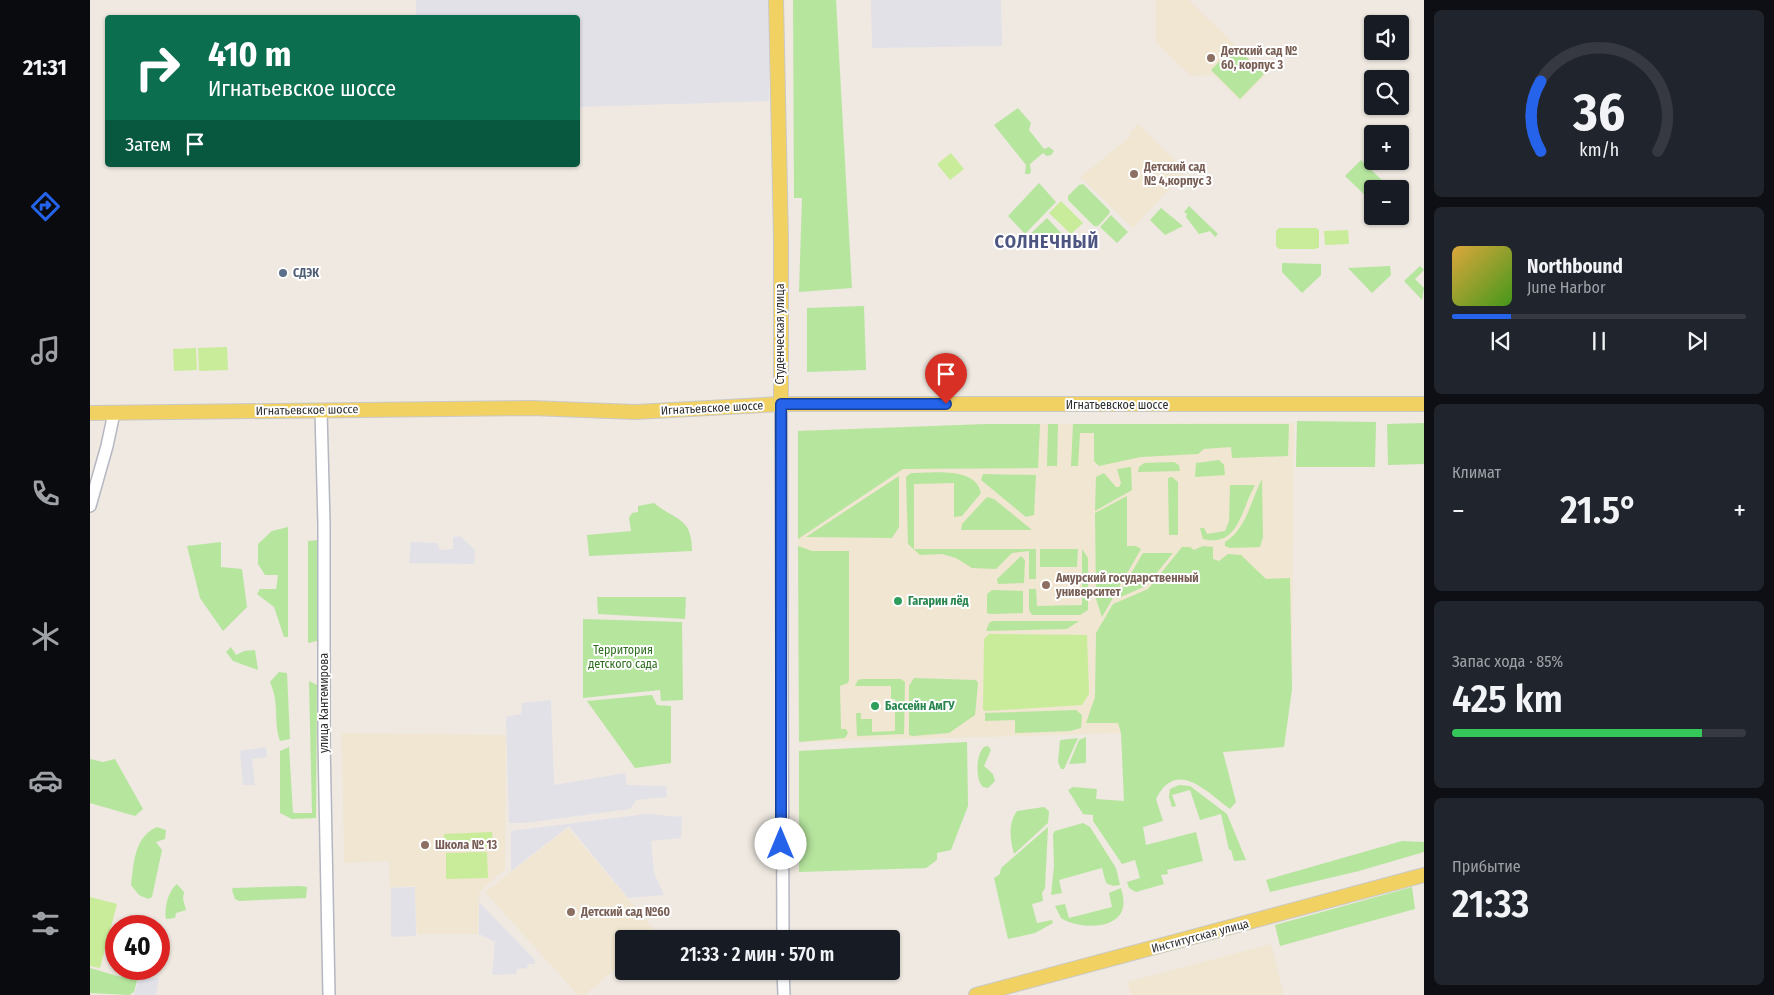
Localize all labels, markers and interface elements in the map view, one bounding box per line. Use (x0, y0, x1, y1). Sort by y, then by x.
map controls (1364, 15, 1409, 225)
button: sound (1364, 15, 1409, 60)
text: 410 m (208, 33, 292, 75)
icon: right (125, 35, 190, 100)
place label: Детский сад № 60, корпус 3 (1220, 44, 1297, 72)
marker: Детский сад № 60, корпус 3 (1205, 52, 1217, 64)
text: 21:31 (23, 54, 67, 81)
button: search (1364, 70, 1409, 115)
text: Игнатьевское шоссе (208, 75, 396, 102)
text: 36 (1572, 81, 1625, 144)
button: + (1364, 125, 1409, 170)
icon: arrive (181, 130, 209, 158)
text: Затем (125, 133, 171, 156)
text: km/h (1579, 139, 1619, 161)
place label: Детский сад № 4,корпус 3 (1143, 160, 1212, 188)
marker: Детский сад № 4,корпус 3 (1128, 168, 1140, 180)
button: − (1364, 180, 1409, 225)
icon: directions (28, 189, 63, 224)
district label: СОЛНЕЧНЫЙ (995, 230, 1099, 253)
text: Northbound (1527, 255, 1623, 278)
place label: СДЭК (293, 266, 319, 280)
marker: СДЭК (277, 267, 289, 279)
text: June Harbor (1527, 278, 1605, 297)
street label: Студенческая улица (773, 283, 787, 385)
icon: previous (1487, 327, 1515, 355)
icon: pause (1585, 327, 1613, 355)
icon: next (1683, 327, 1711, 355)
icon: music (28, 333, 63, 368)
pin (925, 353, 967, 404)
icon: arrive (932, 360, 960, 388)
street label: Игнатьевское шоссе (660, 398, 764, 418)
street label: Игнатьевское шоссе (1066, 398, 1168, 412)
street label: Игнатьевское шоссе (256, 402, 359, 418)
text: Климат (1452, 463, 1501, 482)
icon: phone (28, 476, 63, 511)
text: 21.5° (1560, 487, 1638, 533)
text: − (1452, 494, 1465, 527)
text: + (1733, 494, 1746, 527)
place label: Амурский государственный университет (1055, 571, 1199, 599)
marker: Амурский государственный университет (1040, 579, 1052, 591)
place label: Гагарин лёд (908, 594, 969, 608)
marker: Гагарин лёд (892, 595, 904, 607)
icon: climate (28, 619, 63, 654)
park label: Территория детского сада (588, 643, 658, 671)
text: Запас хода · 85% (1452, 652, 1563, 671)
street label: улица Кантемирова (317, 653, 331, 753)
text: 425 km (1452, 676, 1563, 722)
place label: Бассейн АмГУ (885, 699, 955, 713)
marker: Бассейн АмГУ (869, 700, 881, 712)
icon: car (28, 763, 63, 798)
position arrow (754, 817, 806, 869)
place label: Школа № 13 (435, 838, 497, 852)
marker: Школа № 13 (419, 839, 431, 851)
text: Прибытие (1452, 857, 1521, 876)
text: 21:33 (1452, 881, 1529, 927)
place label: Детский сад №60 (580, 905, 670, 919)
icon: filters (28, 906, 63, 941)
marker: Детский сад №60 (565, 906, 577, 918)
speed limit sign: 40 (105, 915, 170, 980)
street label: Институтская улица (1150, 916, 1250, 956)
text: 21:33 · 2 мин · 570 m (681, 943, 834, 966)

